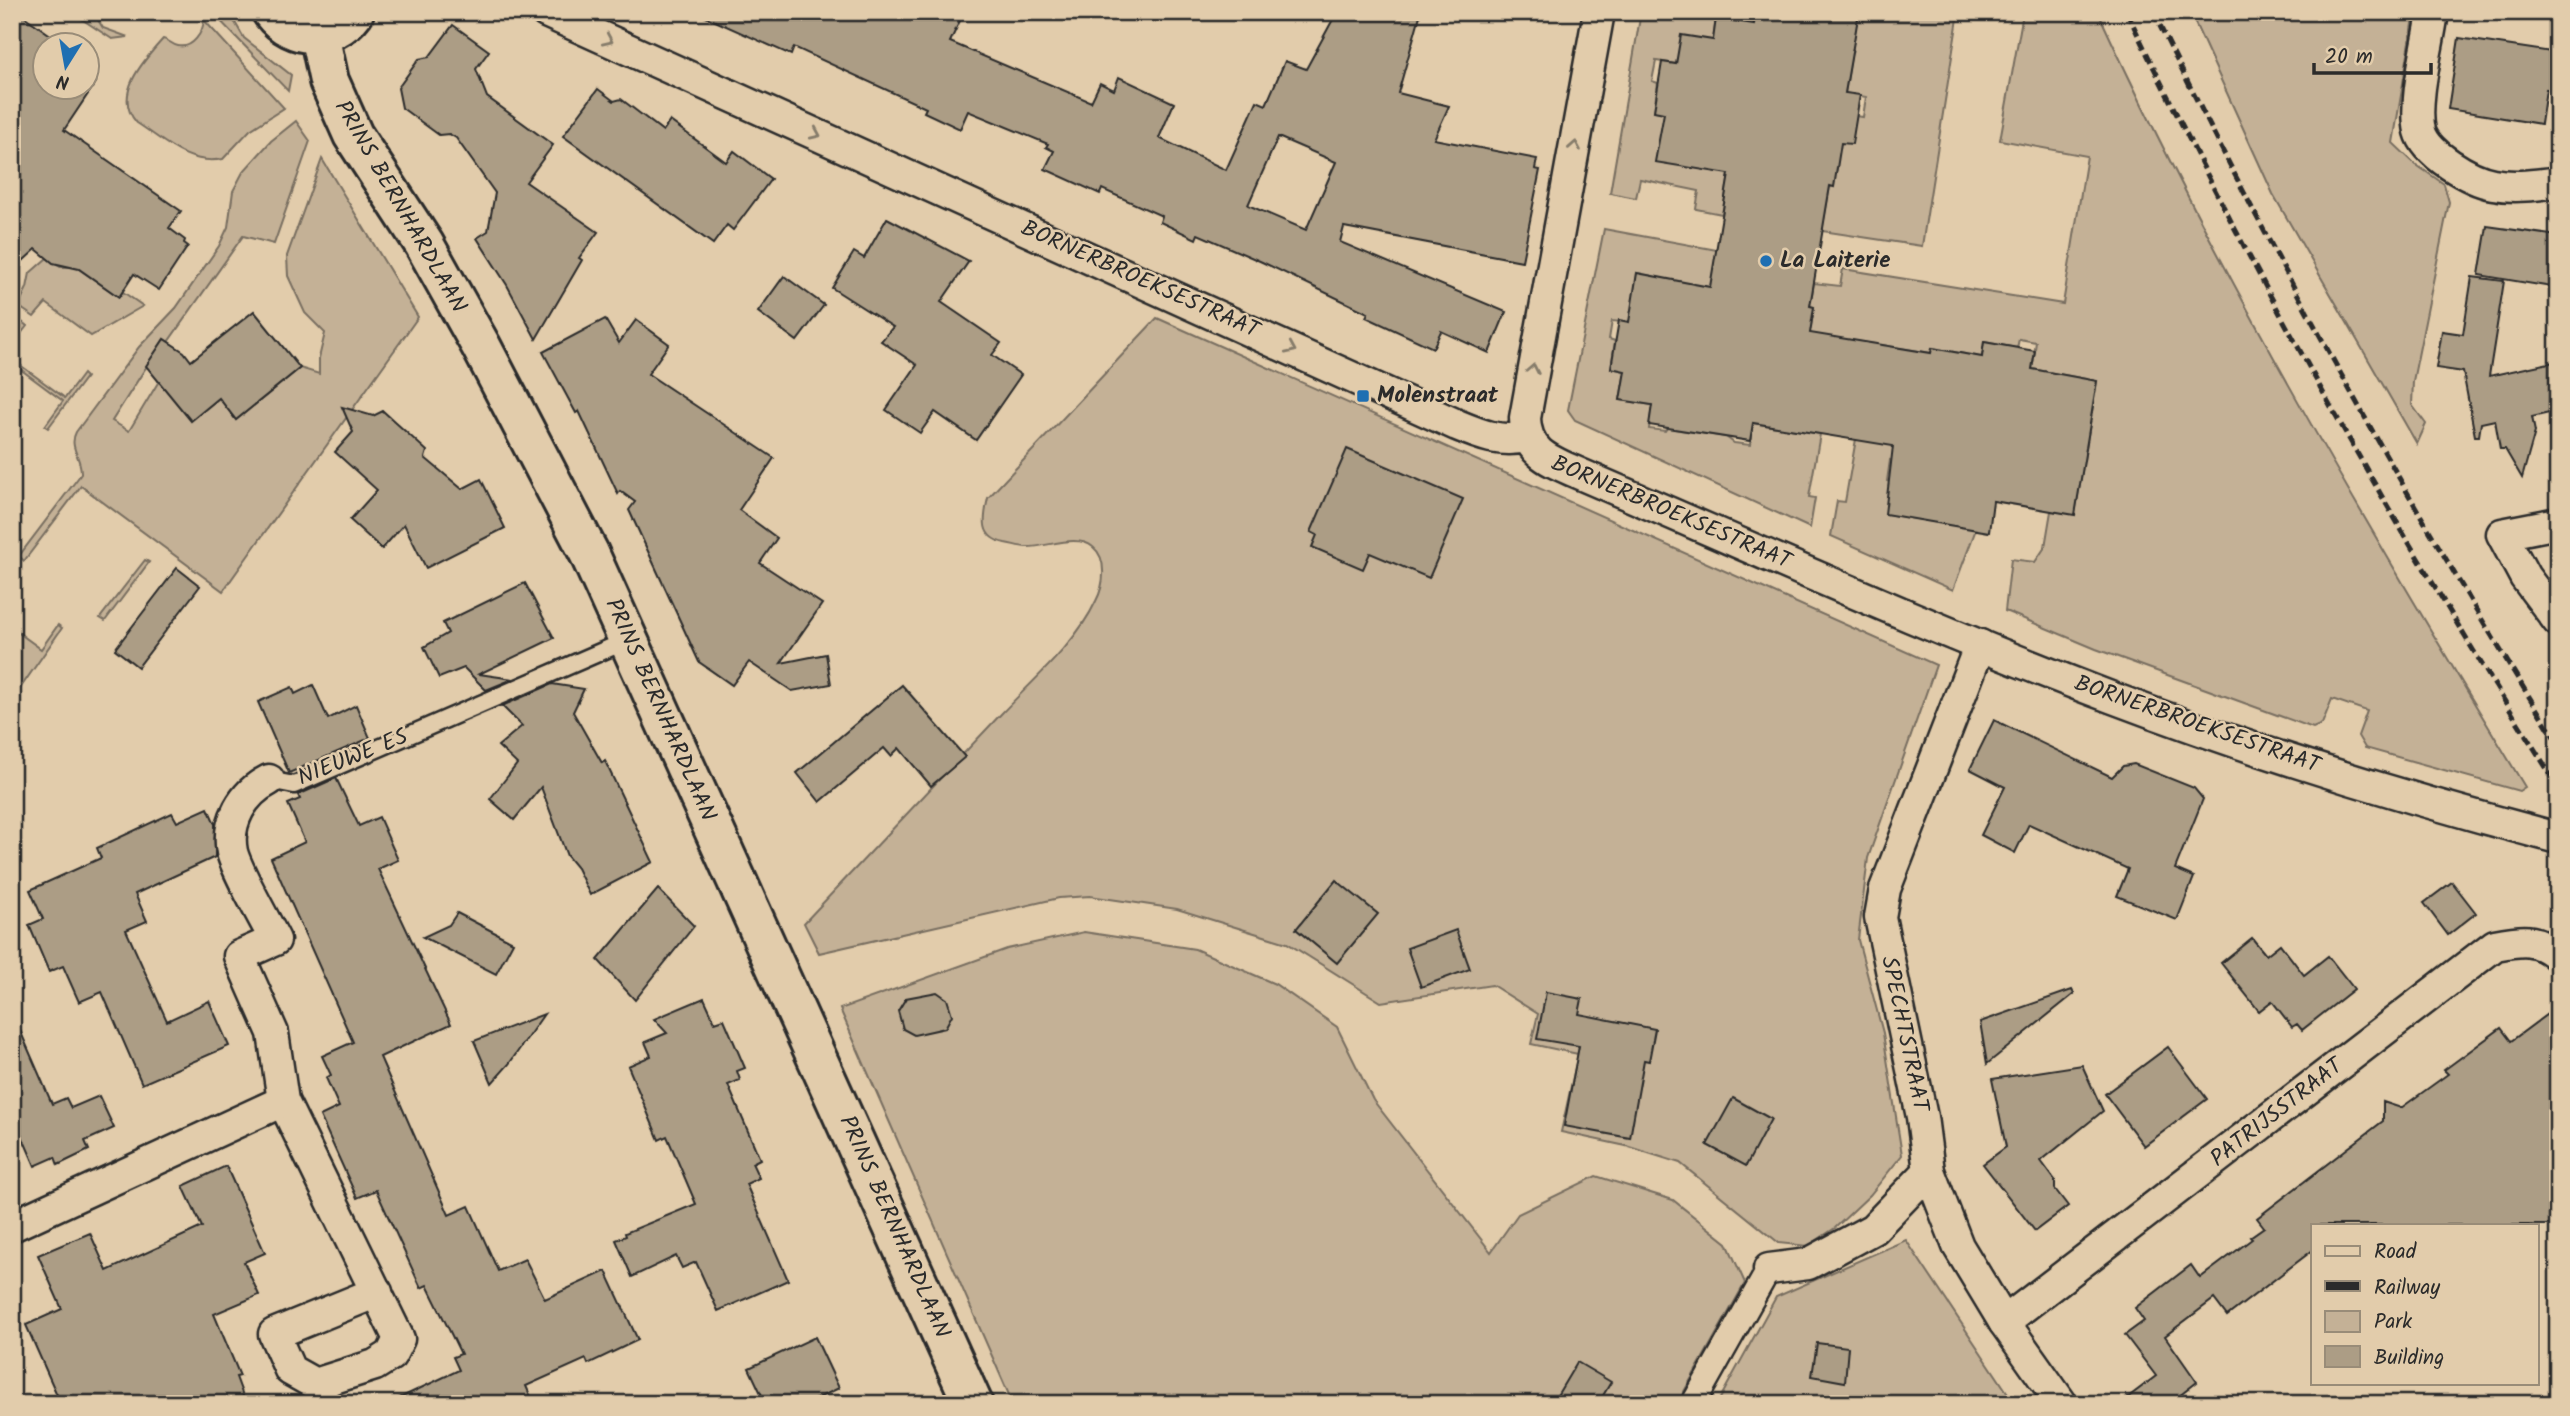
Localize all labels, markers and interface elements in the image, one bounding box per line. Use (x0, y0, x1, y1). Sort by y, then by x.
north arrow (32, 32, 102, 102)
one-way arrow (601, 32, 614, 46)
scale bar (2314, 32, 2432, 76)
text: 20 m (2325, 41, 2373, 74)
text: N (54, 65, 72, 97)
street label: PRINS BERNHARDLAAN (324, 94, 476, 320)
one-way arrow (809, 125, 821, 139)
one-way arrow (1567, 140, 1582, 152)
street label: BORNERBROEKSESTRAAT (1015, 211, 1267, 350)
place label: La Laiterie (1780, 243, 1891, 279)
marker: La Laiterie (1758, 253, 1774, 269)
one-way arrow (1284, 341, 1296, 355)
one-way arrow (1525, 363, 1540, 375)
place label: Molenstraat (1377, 378, 1499, 414)
marker: Molenstraat (1355, 388, 1371, 404)
street label: BORNERBROEKSESTRAAT (1545, 446, 1798, 581)
street label: PRINS BERNHARDLAAN (595, 593, 725, 827)
street label: BORNERBROEKSESTRAAT (2069, 666, 2326, 785)
street label: NIEUWE ES (292, 720, 414, 796)
street label: SPECHTSTRAAT (1870, 953, 1938, 1117)
street label: PATRIJSSTRAAT (2203, 1048, 2353, 1177)
street label: PRINS BERNHARDLAAN (829, 1110, 959, 1344)
legend (2311, 1224, 2538, 1384)
text: Road (2374, 1236, 2417, 1269)
text: Railway (2374, 1272, 2440, 1305)
text: Park (2374, 1306, 2412, 1339)
text: Building (2374, 1342, 2444, 1375)

